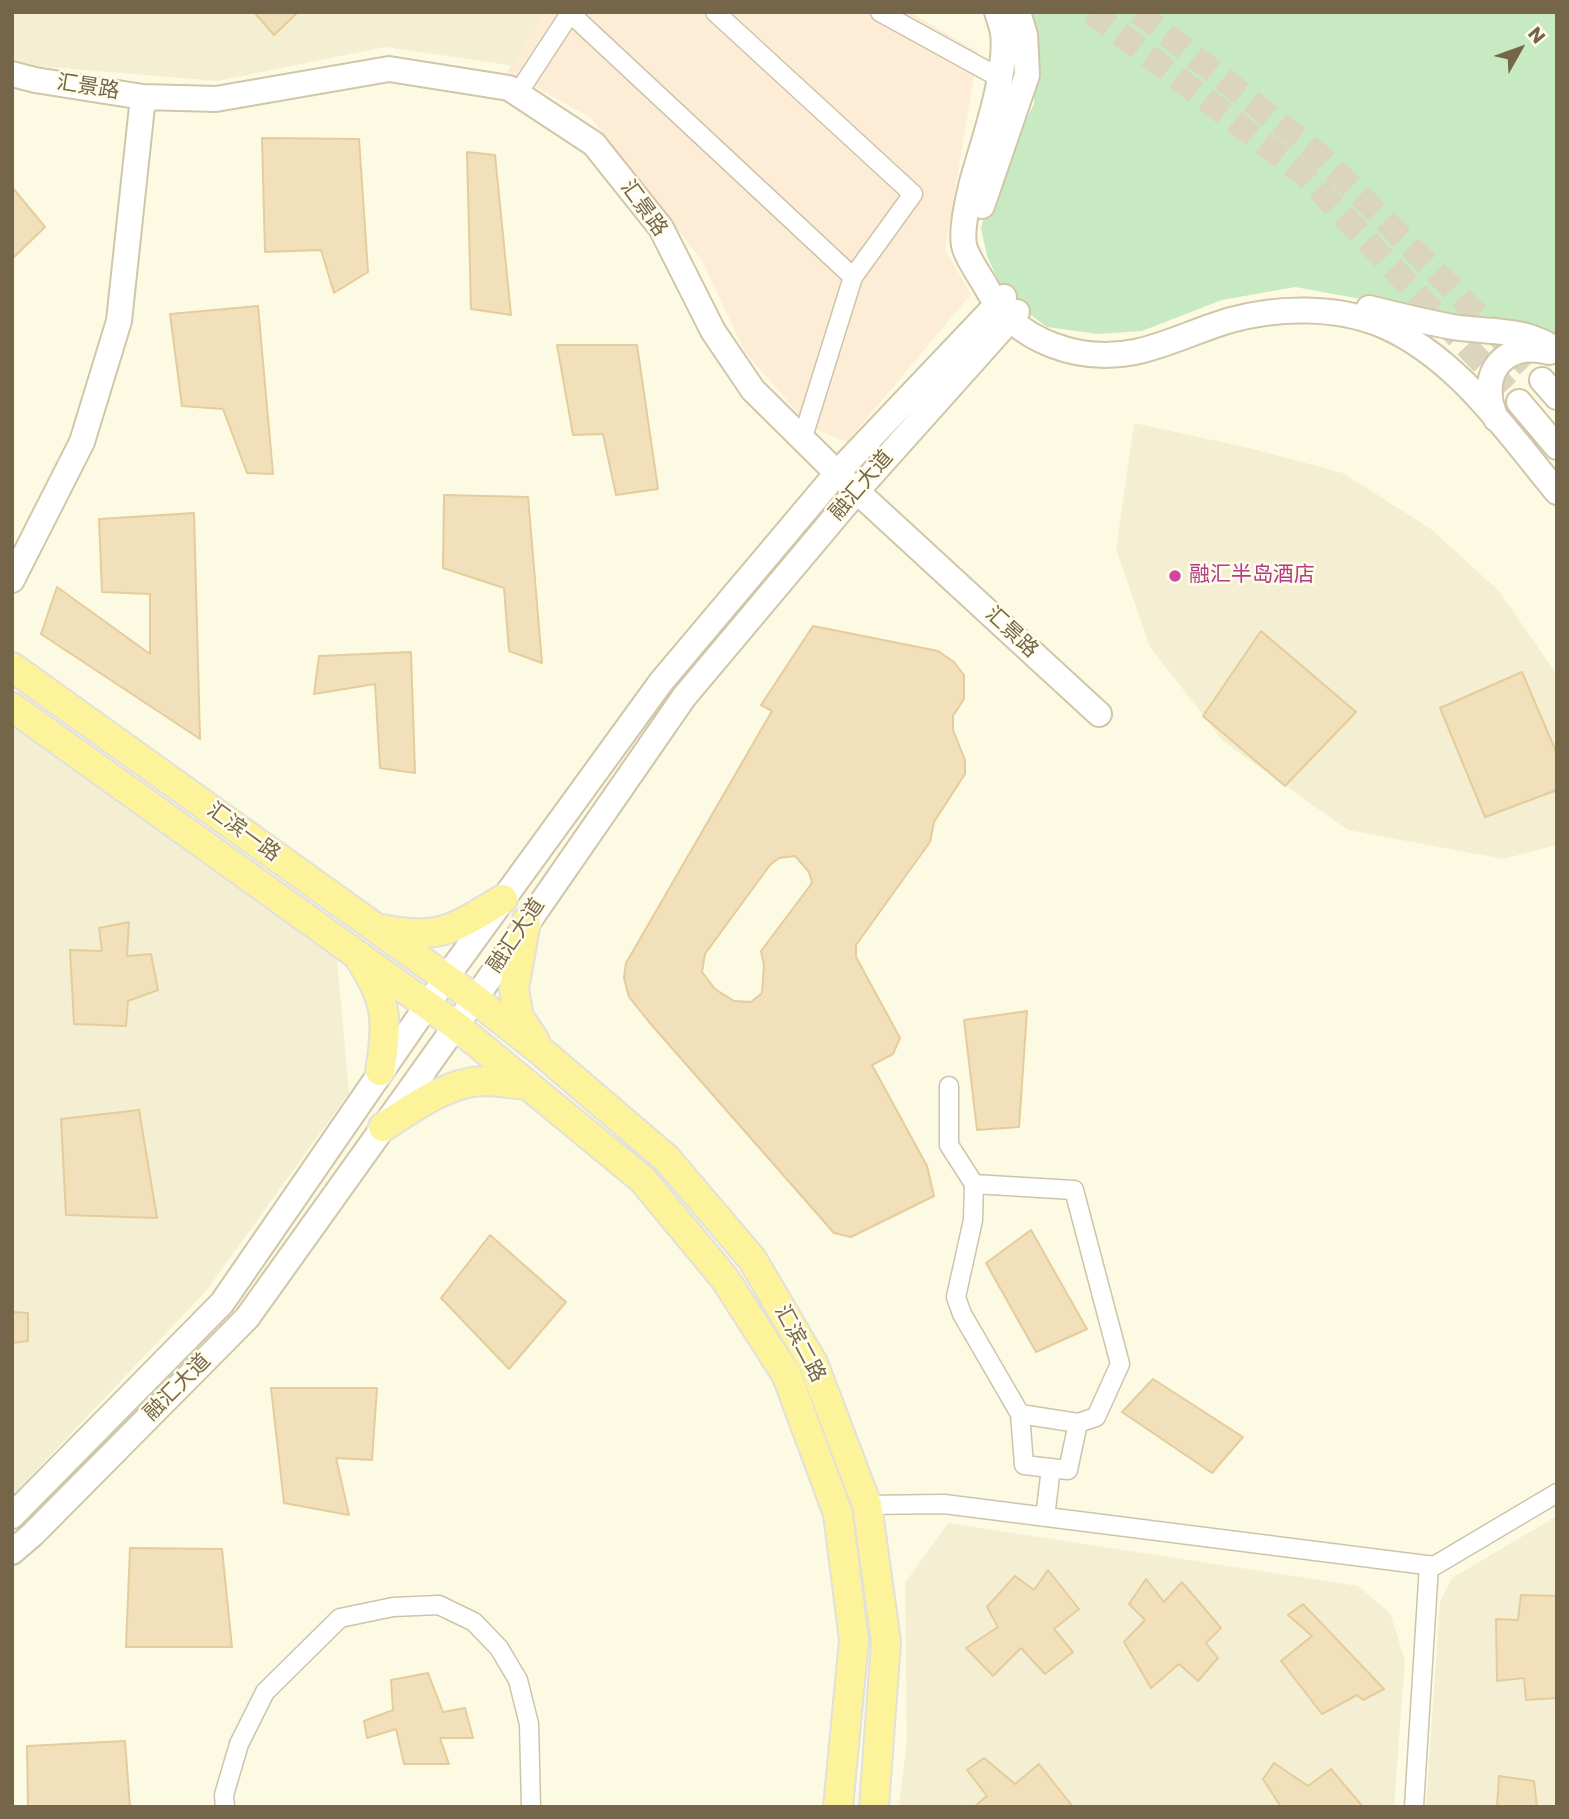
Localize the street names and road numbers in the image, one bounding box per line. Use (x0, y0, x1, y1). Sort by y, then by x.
street label: 汇景路 (55, 71, 121, 105)
street label: 汇景路 (614, 176, 672, 242)
street label: 融汇大道 (825, 446, 899, 526)
street label: 汇景路 (979, 602, 1043, 664)
street label: 汇滨一路 (202, 798, 284, 868)
street label: 融汇大道 (483, 894, 551, 978)
street label: 汇滨二路 (768, 1301, 830, 1387)
street label: 融汇大道 (139, 1349, 217, 1427)

